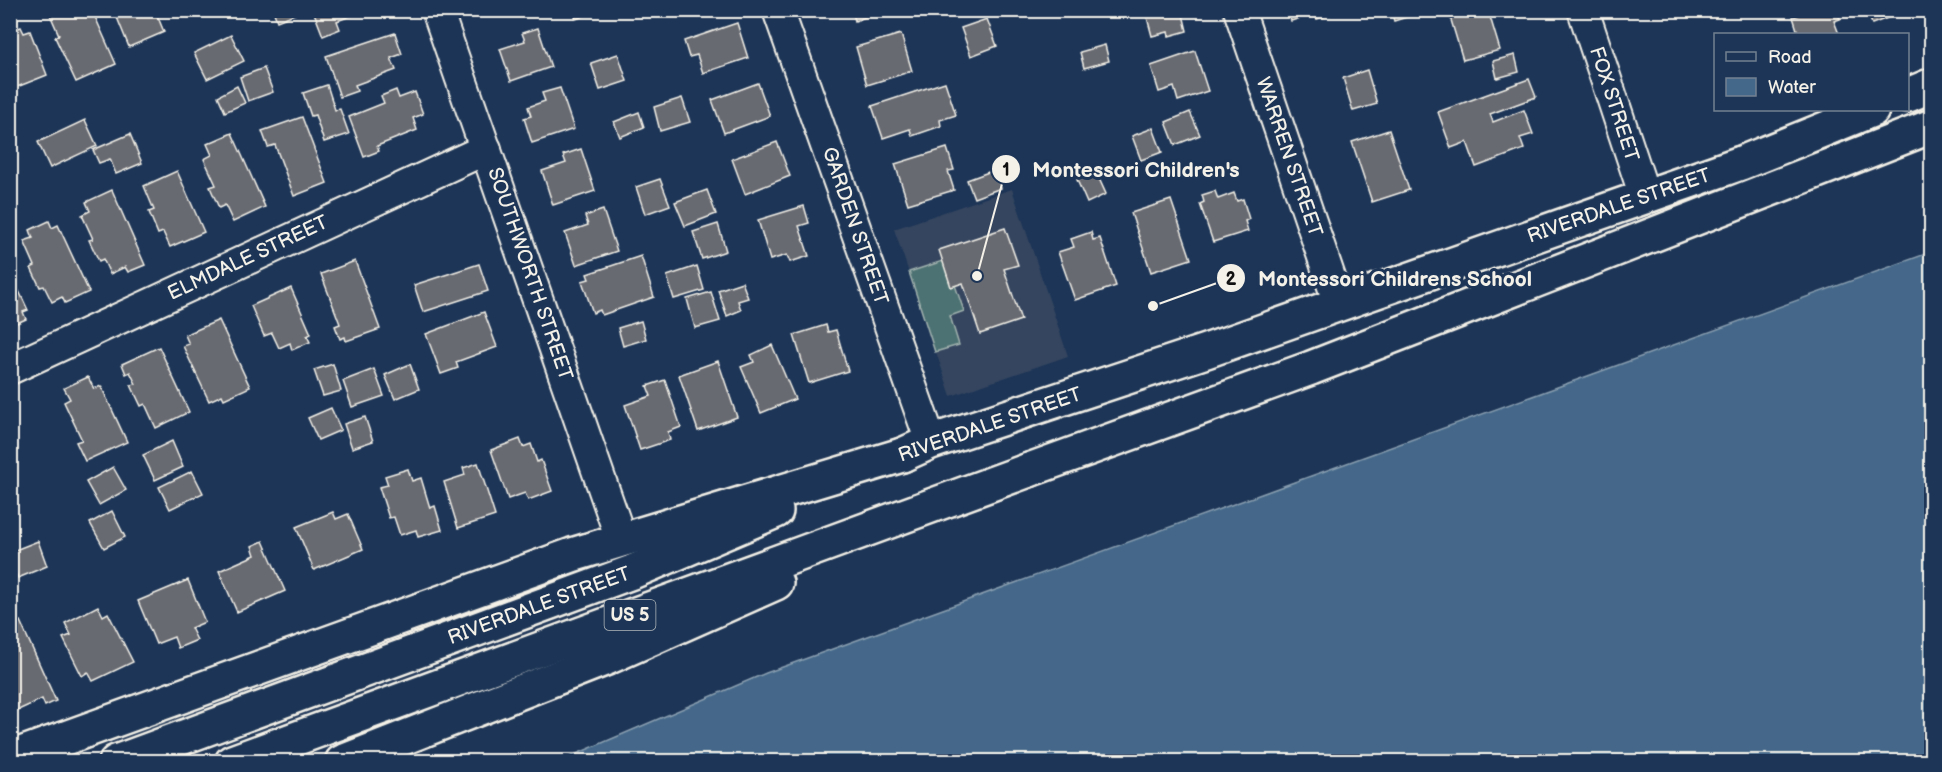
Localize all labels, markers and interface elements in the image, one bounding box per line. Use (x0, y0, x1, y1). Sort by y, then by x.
legend (1714, 33, 1909, 111)
street label: FOX STREET (1584, 44, 1644, 164)
text: Road (1768, 47, 1812, 68)
street label: WARREN STREET (1250, 74, 1328, 240)
text: Water (1768, 77, 1816, 98)
street label: GARDEN STREET (817, 144, 893, 308)
callout: Montessori Children's (991, 150, 1252, 189)
text: Montessori Children's (1032, 158, 1240, 183)
text: 1 (1002, 160, 1010, 181)
street label: RIVERDALE STREET (1524, 163, 1714, 249)
street label: SOUTHWORTH STREET (482, 164, 578, 384)
street label: ELMDALE STREET (164, 210, 332, 306)
callout: Montessori Childrens School (1216, 259, 1544, 298)
text: Montessori Childrens School (1258, 267, 1532, 292)
text: 2 (1226, 269, 1237, 290)
street label: RIVERDALE STREET (895, 382, 1085, 468)
street label: RIVERDALE STREET (444, 562, 634, 650)
road number: US 5 (604, 600, 656, 630)

